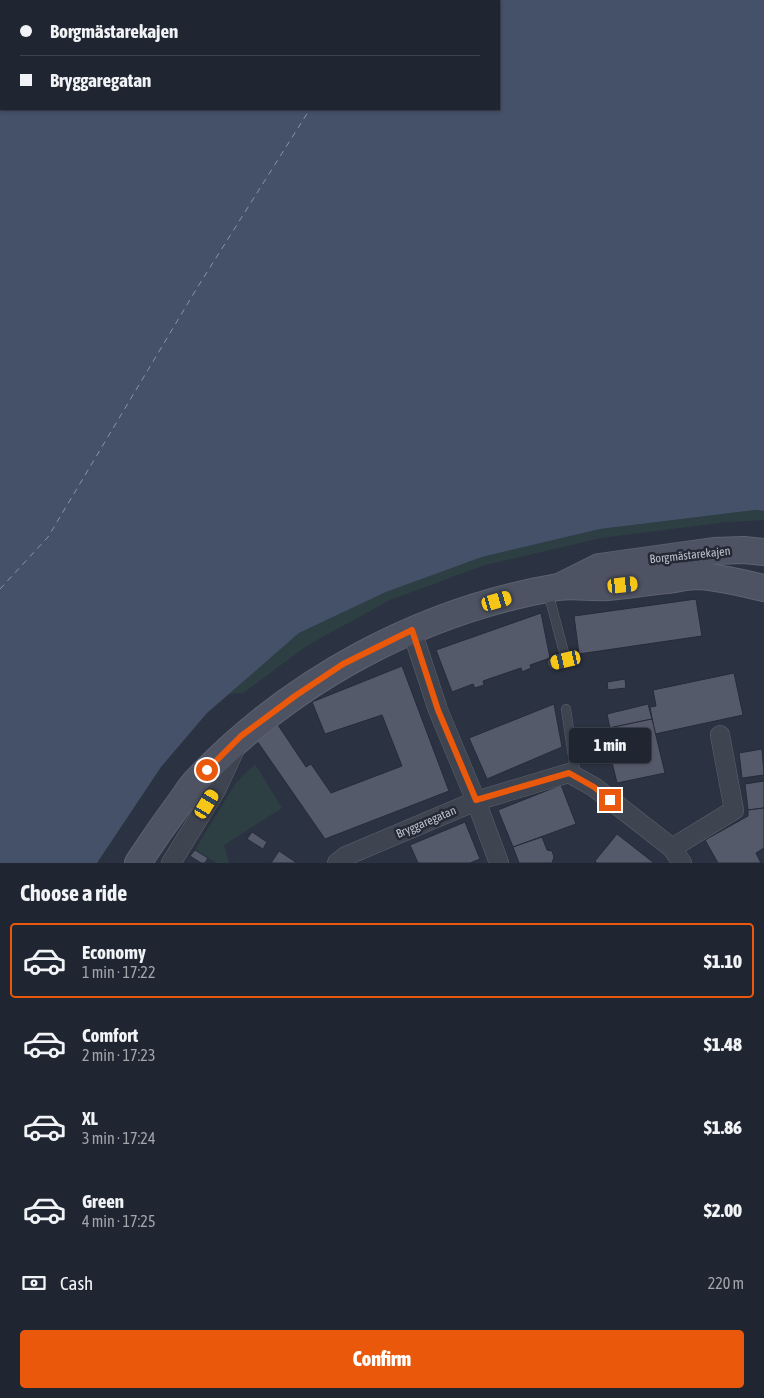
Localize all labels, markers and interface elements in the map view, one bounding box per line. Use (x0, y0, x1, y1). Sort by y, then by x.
text: Borgmästarekajen (50, 20, 178, 42)
text: Bryggaregatan (50, 69, 151, 91)
street label: Borgmästarekajen (649, 544, 731, 566)
car (607, 576, 638, 594)
car (480, 590, 513, 612)
car (549, 649, 582, 671)
callout: 1 min (569, 728, 651, 762)
text: 1 min (594, 736, 626, 754)
route start (196, 759, 218, 781)
car (192, 787, 221, 821)
route end (599, 789, 621, 811)
street label: Bryggaregatan (394, 803, 458, 841)
text: Choose a ride (20, 880, 127, 906)
icon: car (22, 938, 67, 983)
text: Economy (82, 941, 146, 963)
text: $1.10 (704, 950, 742, 972)
text: 1 min · 17:22 (82, 963, 155, 981)
icon: car (22, 1021, 67, 1066)
text: Comfort (82, 1024, 138, 1046)
text: $1.48 (704, 1033, 742, 1055)
text: 2 min · 17:23 (82, 1046, 155, 1064)
icon: car (22, 1104, 67, 1149)
text: XL (82, 1107, 98, 1129)
text: $1.86 (704, 1116, 742, 1138)
text: 3 min · 17:24 (82, 1129, 155, 1147)
icon: car (22, 1187, 67, 1232)
text: Green (82, 1190, 124, 1212)
text: $2.00 (704, 1199, 742, 1221)
text: 4 min · 17:25 (82, 1212, 155, 1230)
icon: cash (20, 1269, 48, 1297)
text: Cash (60, 1272, 93, 1294)
text: 220 m (708, 1274, 744, 1292)
button: Confirm (20, 1330, 744, 1388)

